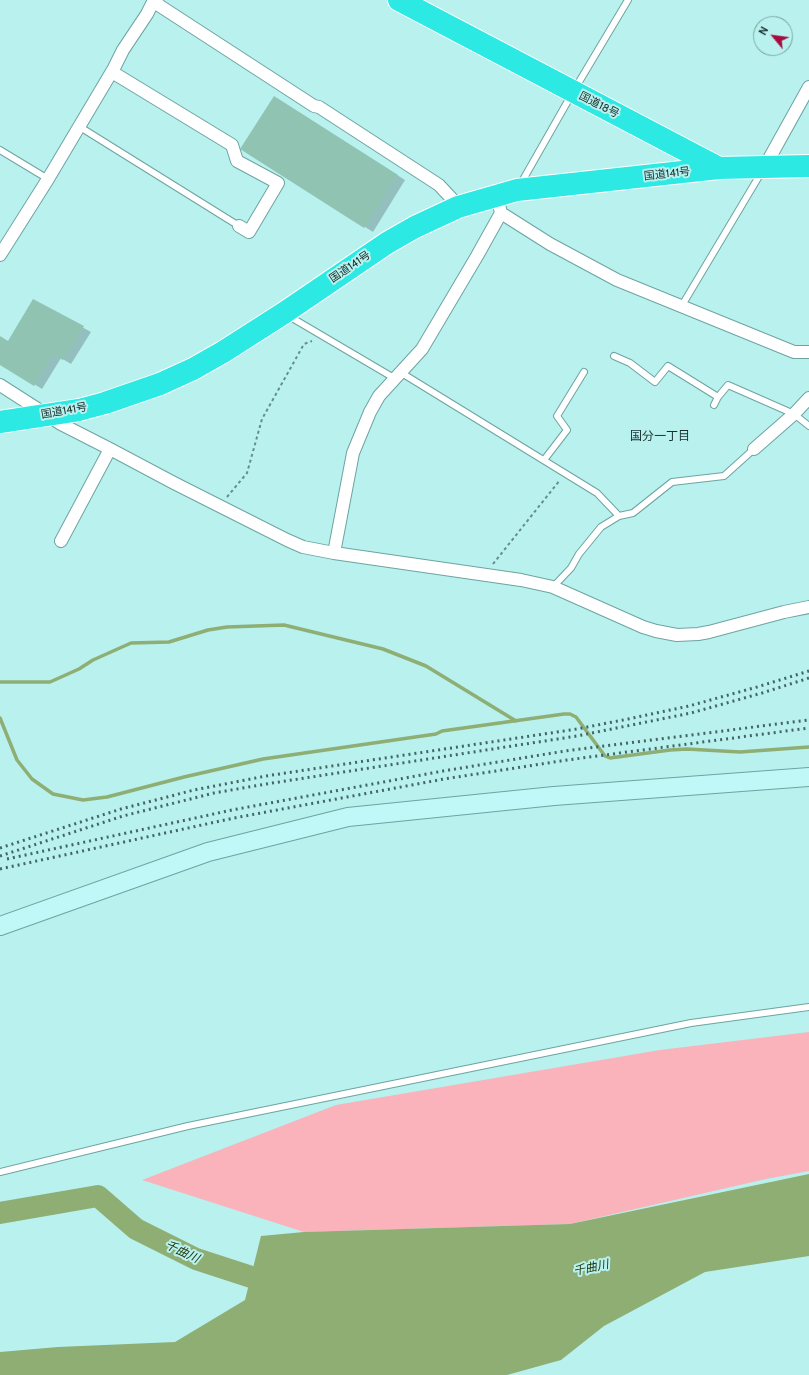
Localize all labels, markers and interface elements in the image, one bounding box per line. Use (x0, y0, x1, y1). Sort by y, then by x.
north arrow (753, 16, 793, 56)
text: N (755, 24, 771, 37)
street label: 国道18号 (577, 89, 621, 121)
street label: 国道141号 (643, 165, 691, 183)
street label: 国道141号 (327, 249, 373, 285)
street label: 国道141号 (40, 400, 88, 422)
district label: 国分一丁目 (630, 429, 690, 443)
water label: 千曲川 (163, 1238, 201, 1266)
water label: 千曲川 (572, 1257, 610, 1279)

